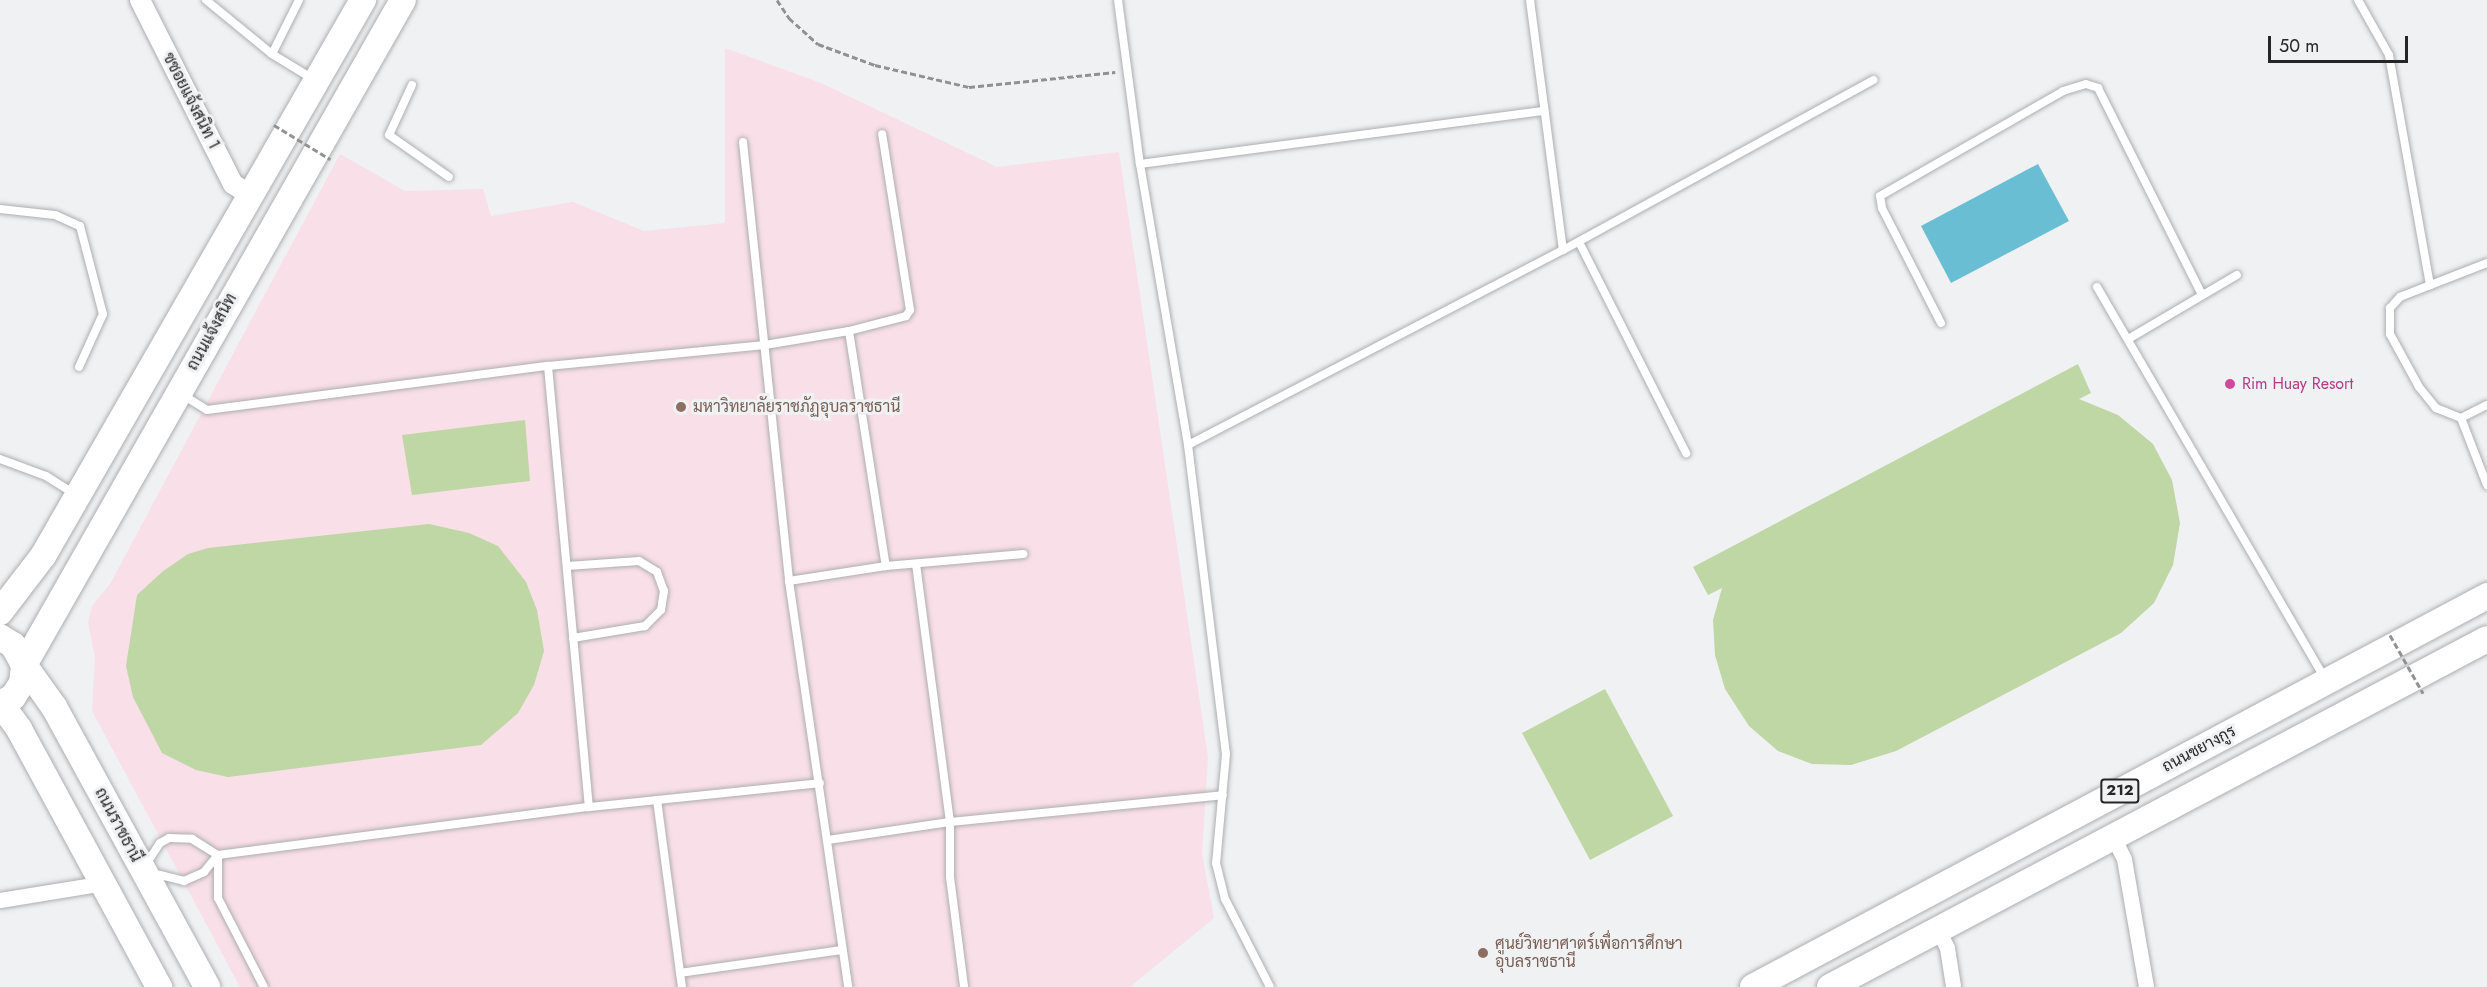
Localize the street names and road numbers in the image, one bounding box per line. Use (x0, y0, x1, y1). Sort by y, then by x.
street label: ซซอยแจ้งสนิท 1 (158, 50, 224, 152)
street label: ถนนแจ้งสนิท (183, 290, 241, 374)
street label: ถนนชยางกูร (2159, 722, 2239, 776)
road number: 212 (2099, 779, 2141, 803)
street label: ถนนราชธานี (90, 785, 146, 865)

